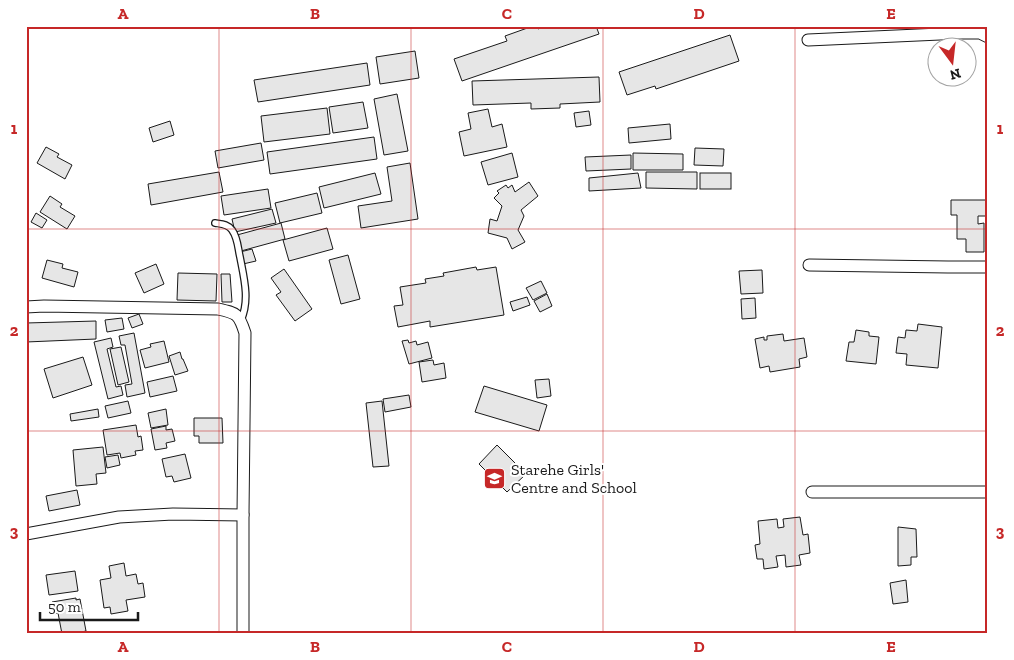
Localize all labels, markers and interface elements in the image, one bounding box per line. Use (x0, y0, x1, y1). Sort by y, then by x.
text: A (118, 4, 129, 23)
text: B (310, 4, 320, 23)
text: C (502, 4, 512, 23)
text: D (693, 4, 705, 23)
text: E (886, 4, 896, 23)
north arrow (926, 38, 976, 88)
text: N (948, 64, 963, 84)
text: 1 (11, 119, 18, 138)
text: 1 (997, 119, 1004, 138)
text: 2 (10, 321, 19, 340)
text: 2 (996, 321, 1005, 340)
place label: Starehe Girls' Centre and School (511, 460, 637, 497)
school or university icon: Starehe Girls' Centre and School (483, 466, 507, 490)
text: 3 (10, 522, 19, 541)
text: 3 (996, 522, 1005, 541)
scale bar (40, 590, 138, 622)
text: 50 m (48, 598, 81, 616)
text: A (118, 637, 129, 656)
text: B (310, 637, 320, 656)
text: C (502, 637, 512, 656)
text: D (693, 637, 705, 656)
text: E (886, 637, 896, 656)

